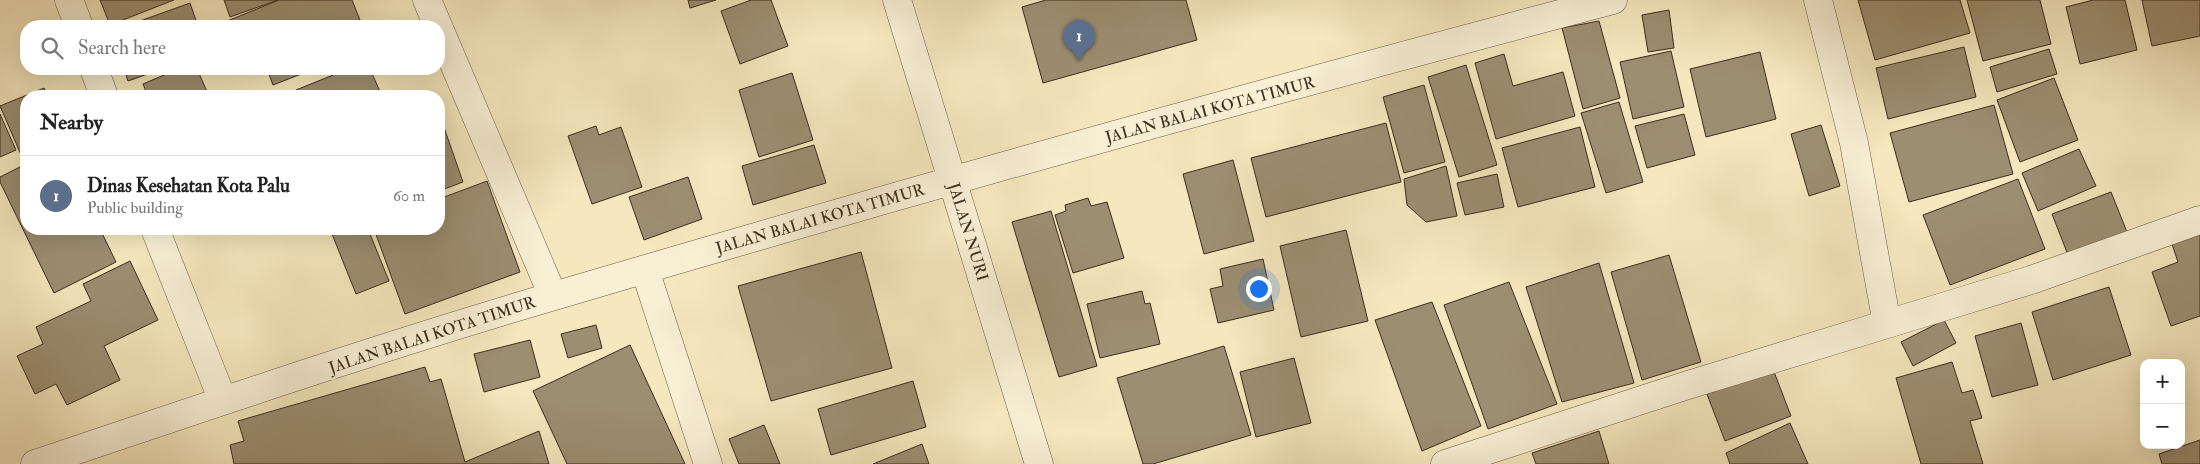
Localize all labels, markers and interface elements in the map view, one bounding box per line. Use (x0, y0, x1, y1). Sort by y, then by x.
search box (20, 20, 445, 75)
pin: 1 (1063, 20, 1095, 61)
icon: search (38, 34, 66, 62)
text: Search here (78, 36, 166, 60)
street label: JALAN BALAI KOTA TIMUR (1102, 72, 1318, 149)
text: Nearby (40, 109, 103, 136)
text: Dinas Kesehatan Kota Palu (87, 174, 290, 198)
street label: JALAN BALAI KOTA TIMUR (712, 179, 927, 260)
street label: JALAN NURI (942, 179, 992, 284)
text: 1 (53, 186, 59, 206)
text: 60 m (393, 186, 425, 206)
text: Public building (87, 198, 183, 218)
your location (1246, 276, 1272, 302)
street label: JALAN BALAI KOTA TIMUR (325, 292, 539, 379)
map controls (2140, 359, 2185, 449)
button: + (2140, 359, 2185, 404)
button: − (2140, 404, 2185, 449)

